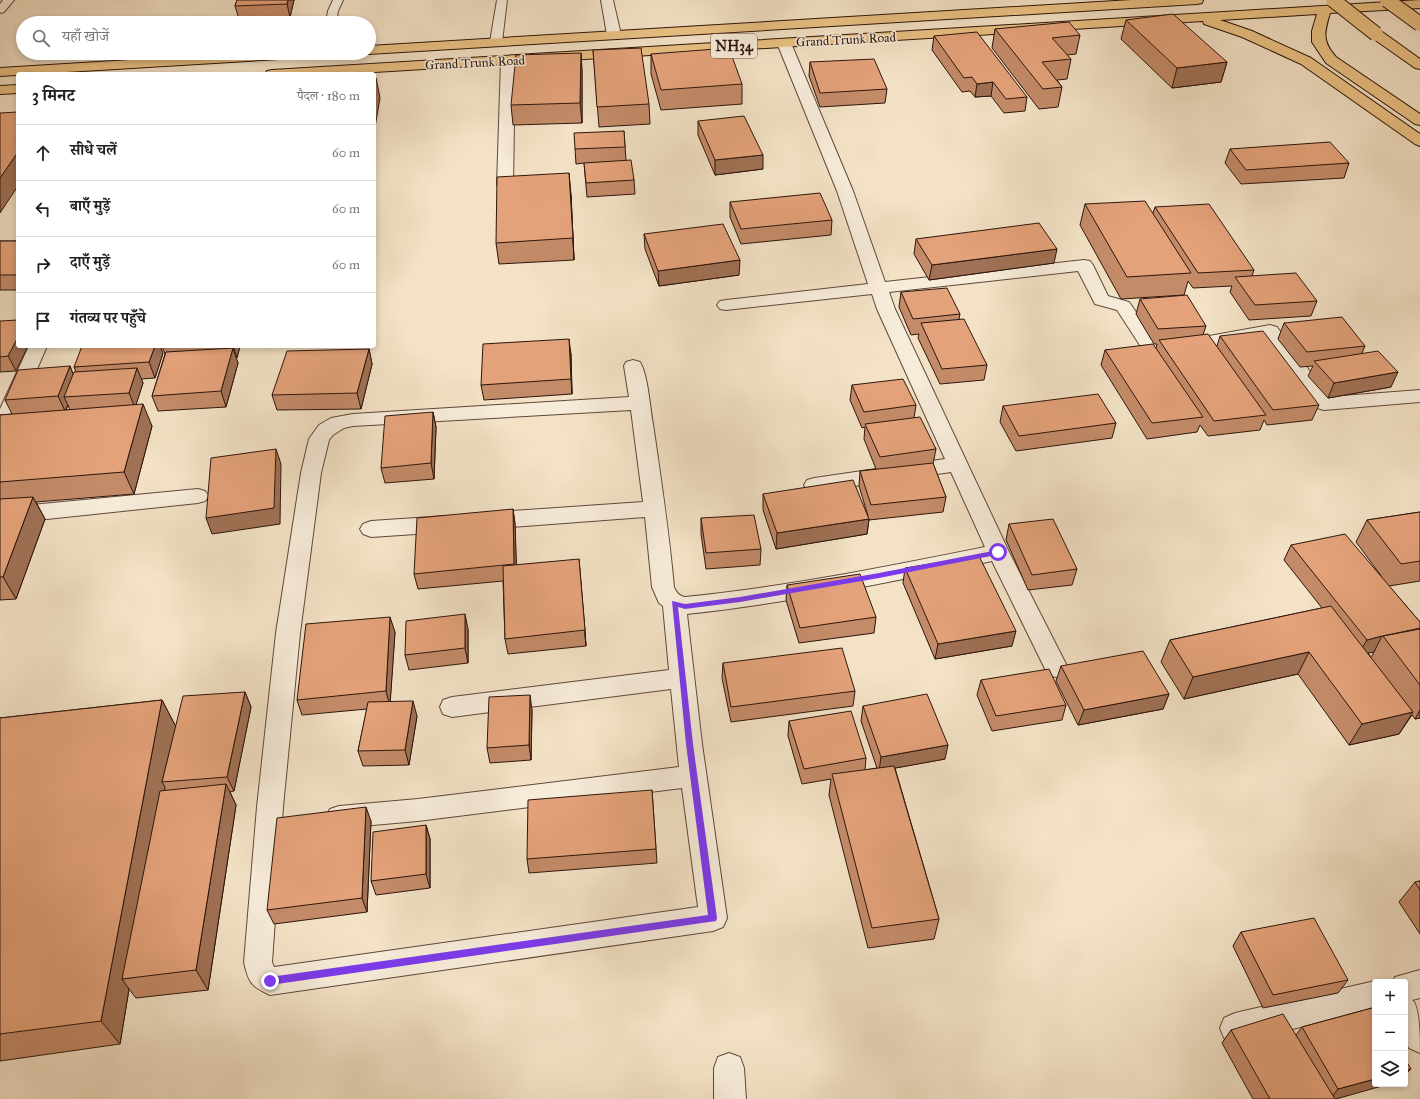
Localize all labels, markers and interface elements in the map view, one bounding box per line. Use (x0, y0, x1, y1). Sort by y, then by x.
search box (16, 16, 376, 60)
icon: search (30, 27, 52, 49)
text: यहाँ खोजें (62, 27, 109, 45)
street label: Grand Trunk Road (796, 29, 897, 51)
road number: NH34 (711, 34, 757, 58)
street label: Grand Trunk Road (425, 52, 526, 74)
text: 3 मिनट (32, 85, 75, 106)
text: पैदल · 180 m (297, 88, 360, 104)
text: सीधे चलें (70, 141, 117, 159)
icon: ahead (32, 142, 54, 164)
text: 60 m (332, 145, 360, 161)
text: बाएँ मुड़ें (70, 197, 110, 215)
icon: left (32, 198, 54, 220)
text: 60 m (332, 201, 360, 217)
text: दाएँ मुड़ें (70, 253, 110, 271)
icon: right (32, 254, 54, 276)
text: 60 m (332, 257, 360, 273)
text: गंतव्य पर पहुँचे (70, 309, 146, 327)
icon: arrive (32, 310, 54, 332)
route start (989, 543, 1007, 561)
route end (261, 972, 279, 990)
map controls (1372, 979, 1408, 1087)
button: + (1372, 979, 1408, 1015)
button: − (1372, 1015, 1408, 1051)
button: layers (1372, 1051, 1408, 1087)

